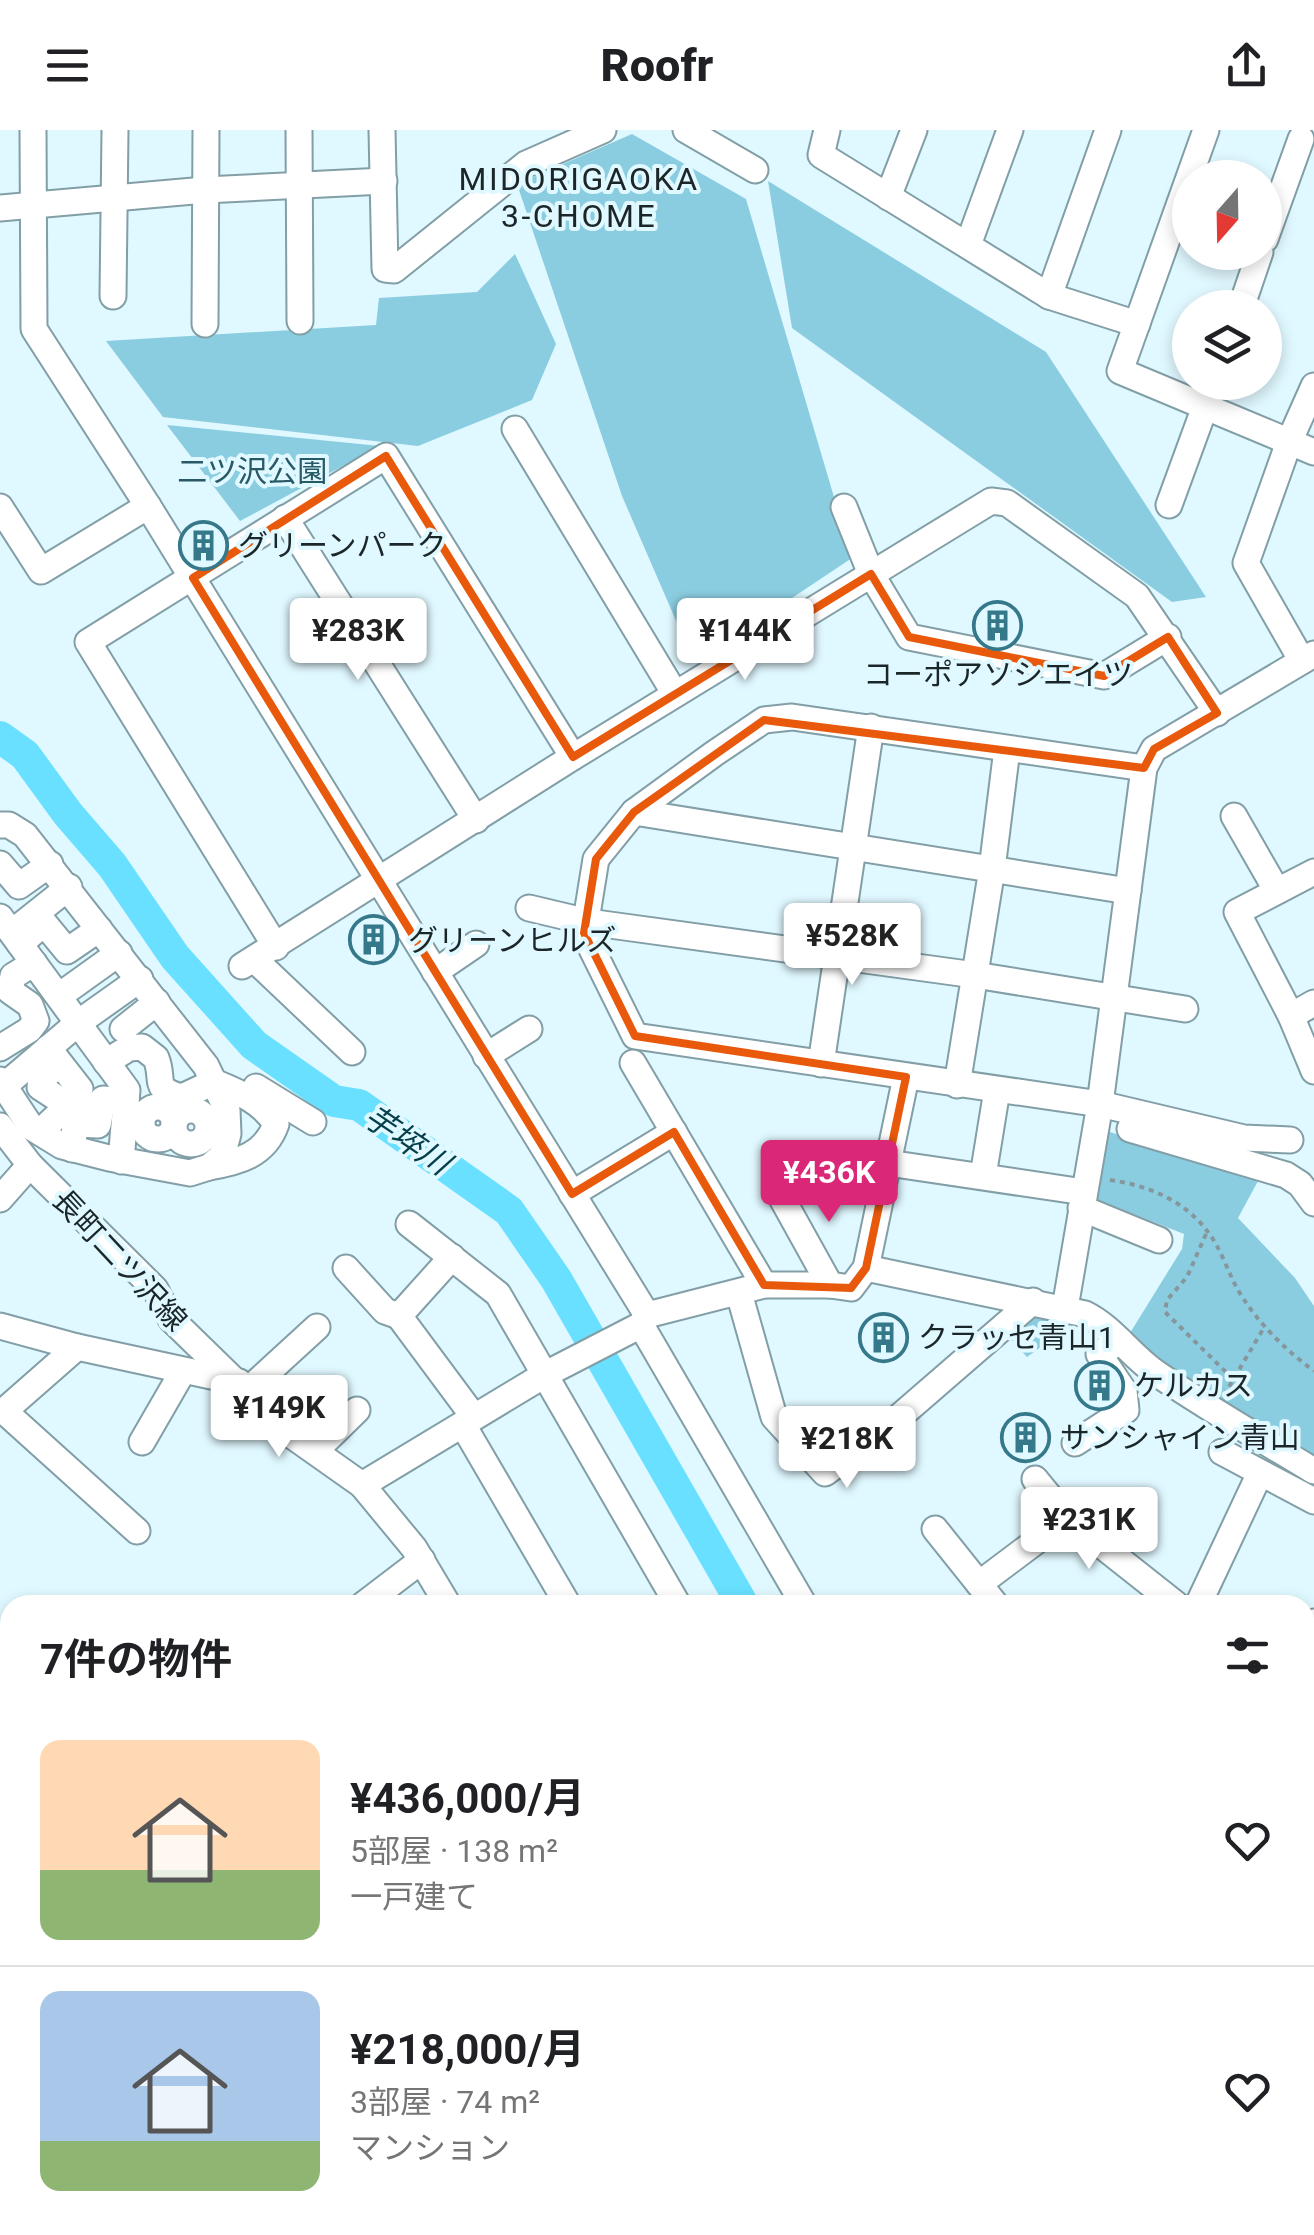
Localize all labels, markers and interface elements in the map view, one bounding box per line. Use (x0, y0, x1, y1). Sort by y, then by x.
icon: menu (40, 38, 95, 93)
icon: share (1219, 38, 1274, 93)
text: Roofr (601, 39, 713, 92)
district label: MIDORIGAOKA 3-CHOME (458, 160, 700, 235)
north arrow (1172, 160, 1282, 270)
map controls (1172, 160, 1282, 400)
button: layers (1172, 290, 1282, 400)
park label: 二ツ沢公園 (177, 454, 327, 489)
building icon: グリーンパーク (177, 519, 229, 571)
place label: グリーンパーク (238, 528, 447, 563)
pin: ¥283K (288, 598, 428, 683)
pin: ¥144K (675, 598, 815, 683)
building icon: コーポアソシエイツ (972, 599, 1024, 651)
text: ¥283K (312, 611, 404, 649)
text: ¥144K (699, 611, 791, 649)
place label: コーポアソシエイツ (863, 657, 1133, 692)
pin: ¥528K (782, 903, 922, 988)
building icon: グリーンヒルズ (347, 914, 399, 966)
text: ¥528K (806, 916, 898, 954)
place label: グリーンヒルズ (408, 923, 617, 958)
water label: 芋埣川 (357, 1097, 460, 1184)
pin: ¥436K (759, 1140, 899, 1225)
text: ¥436K (783, 1153, 875, 1191)
street label: 長町二ツ沢線 (46, 1182, 194, 1338)
building icon: クラッセ青山1 (857, 1311, 909, 1363)
place label: クラッセ青山1 (918, 1320, 1115, 1355)
building icon: ケルカス (1073, 1359, 1125, 1411)
place label: ケルカス (1134, 1368, 1253, 1403)
pin: ¥149K (209, 1375, 349, 1460)
text: ¥149K (233, 1388, 325, 1426)
pin: ¥218K (777, 1406, 917, 1491)
building icon: サンシャイン青山 (999, 1411, 1051, 1463)
text: ¥218K (801, 1419, 893, 1457)
place label: サンシャイン青山 (1060, 1420, 1300, 1455)
pin: ¥231K (1019, 1487, 1159, 1572)
text: ¥231K (1043, 1500, 1135, 1538)
icon: filters (1220, 1628, 1275, 1683)
text: 7件の物件 (40, 1635, 232, 1684)
text: ¥436,000/月 (350, 1774, 585, 1823)
icon: home (120, 1780, 240, 1900)
icon: heart (1220, 1813, 1275, 1868)
text: 5部屋 · 138 m² (350, 1832, 558, 1870)
text: 一戸建て (350, 1878, 478, 1916)
text: ¥218,000/月 (350, 2025, 585, 2074)
icon: home (120, 2031, 240, 2151)
icon: heart (1220, 2064, 1275, 2119)
text: 3部屋 · 74 m² (350, 2083, 540, 2121)
text: マンション (350, 2129, 510, 2167)

